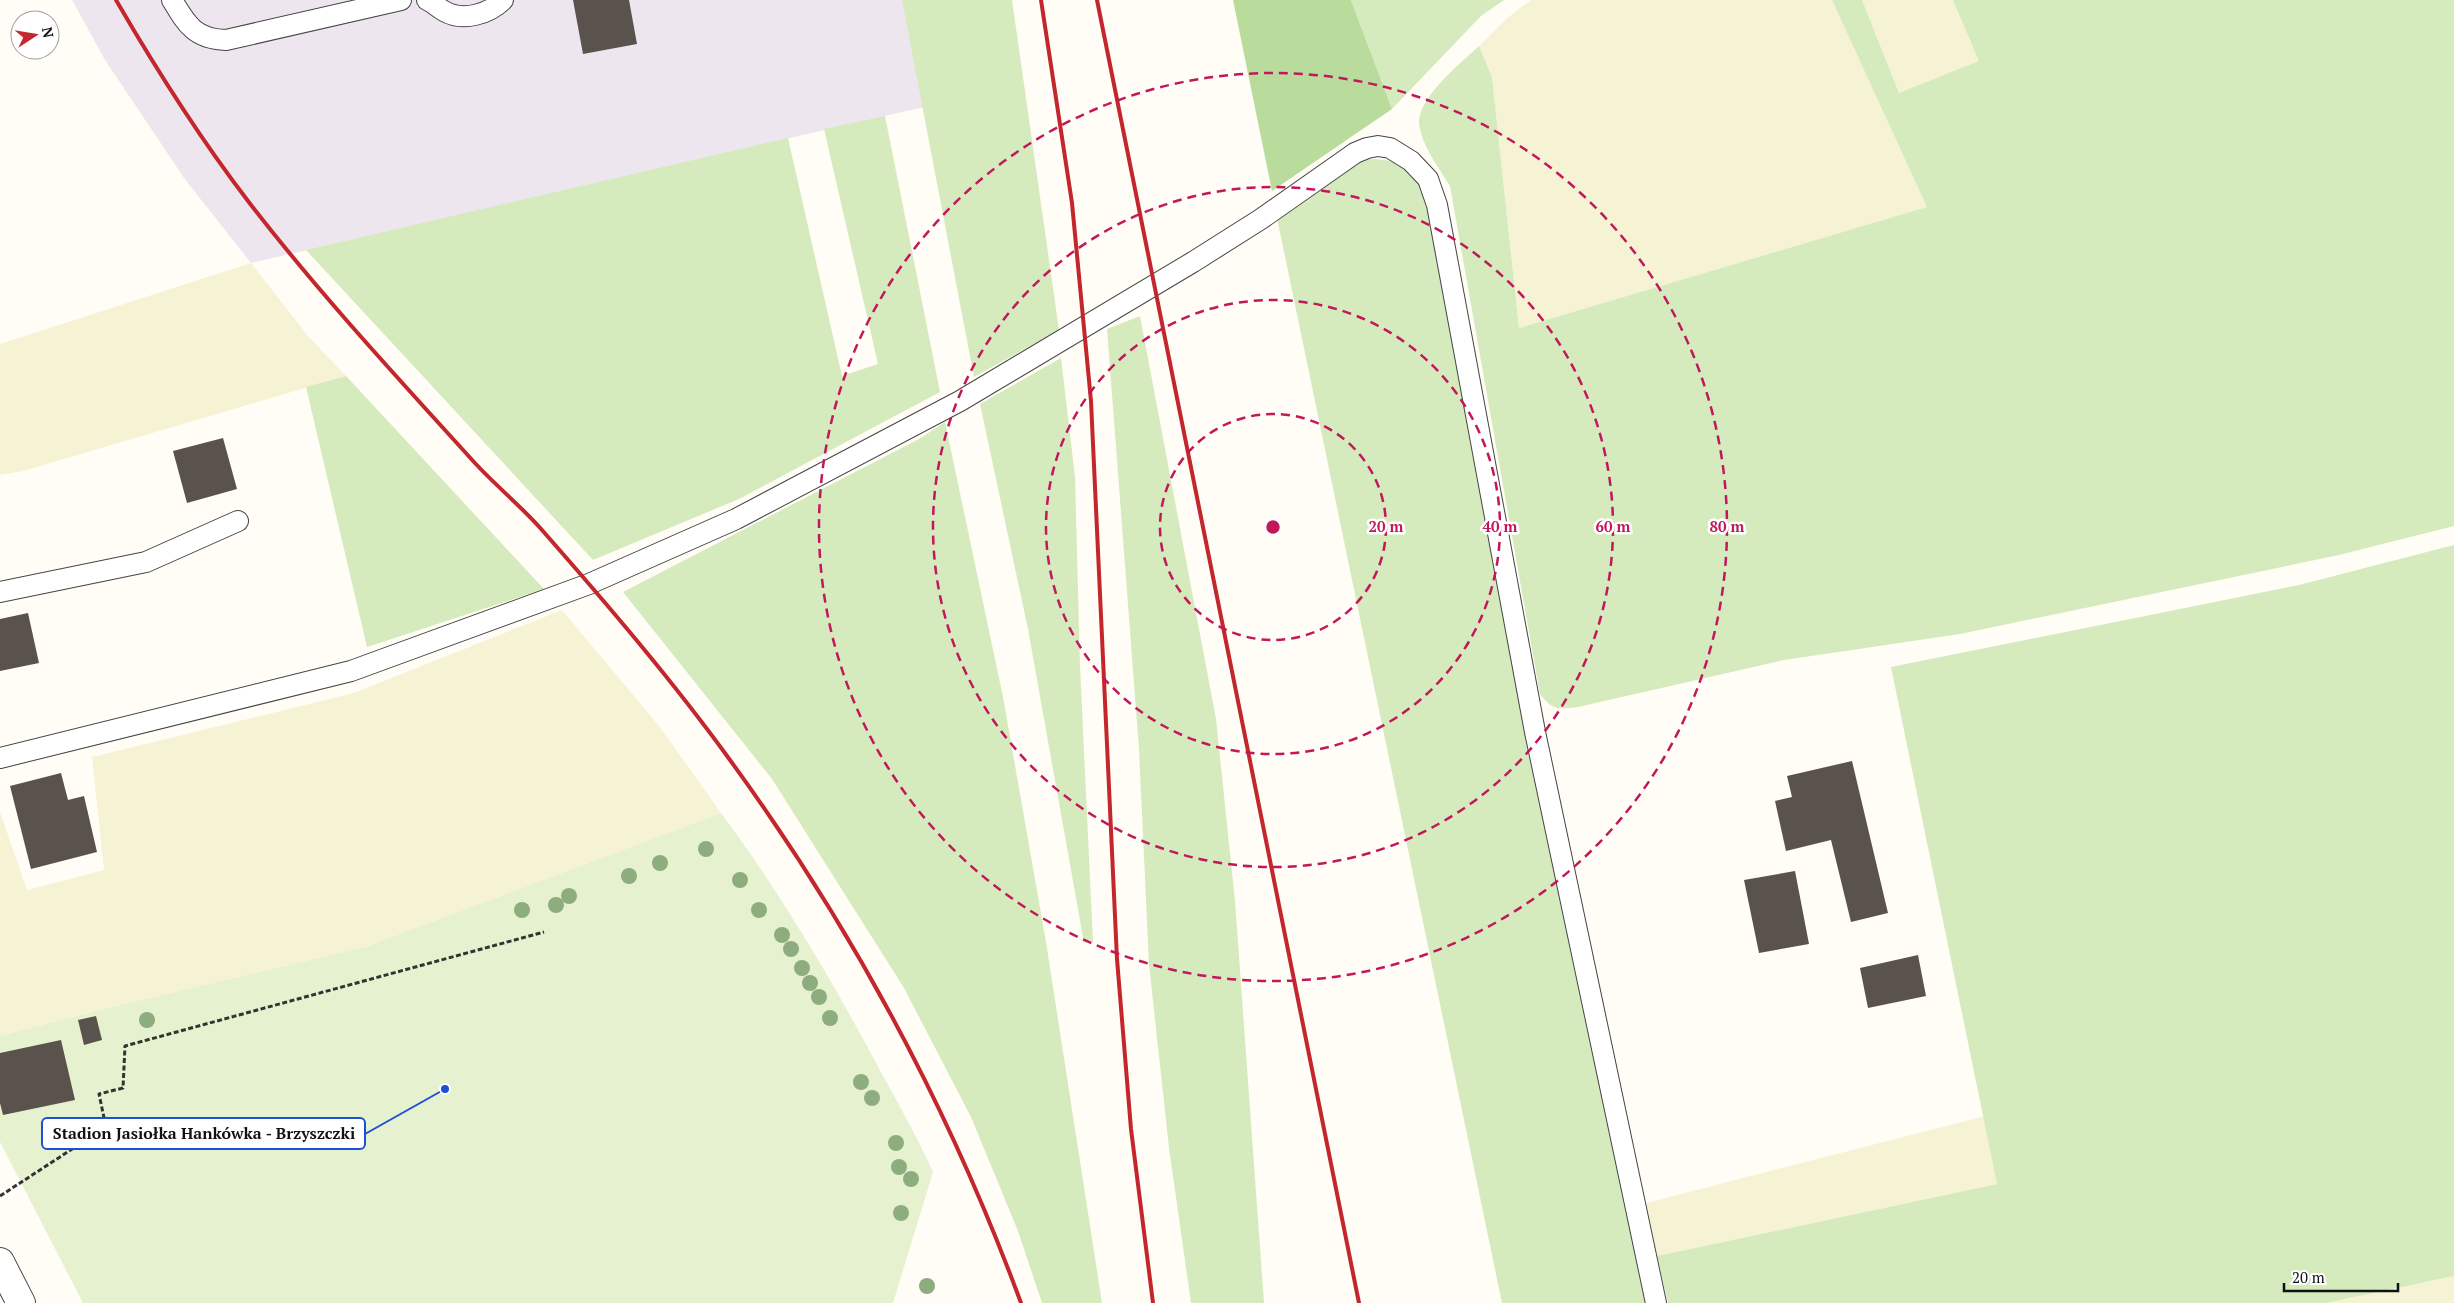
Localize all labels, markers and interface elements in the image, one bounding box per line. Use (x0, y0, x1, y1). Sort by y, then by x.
north arrow (10, 10, 60, 60)
text: N (38, 25, 59, 40)
text: 20 m (1369, 516, 1404, 536)
text: 40 m (1483, 516, 1518, 536)
text: 60 m (1596, 516, 1631, 536)
text: 80 m (1710, 516, 1745, 536)
centre of rings (1264, 518, 1282, 536)
callout: Stadion Jasiołka Hankówka - Brzyszczki (42, 1118, 365, 1149)
text: Stadion Jasiołka Hankówka - Brzyszczki (53, 1122, 355, 1144)
scale bar (2284, 1260, 2398, 1292)
text: 20 m (2292, 1267, 2325, 1287)

